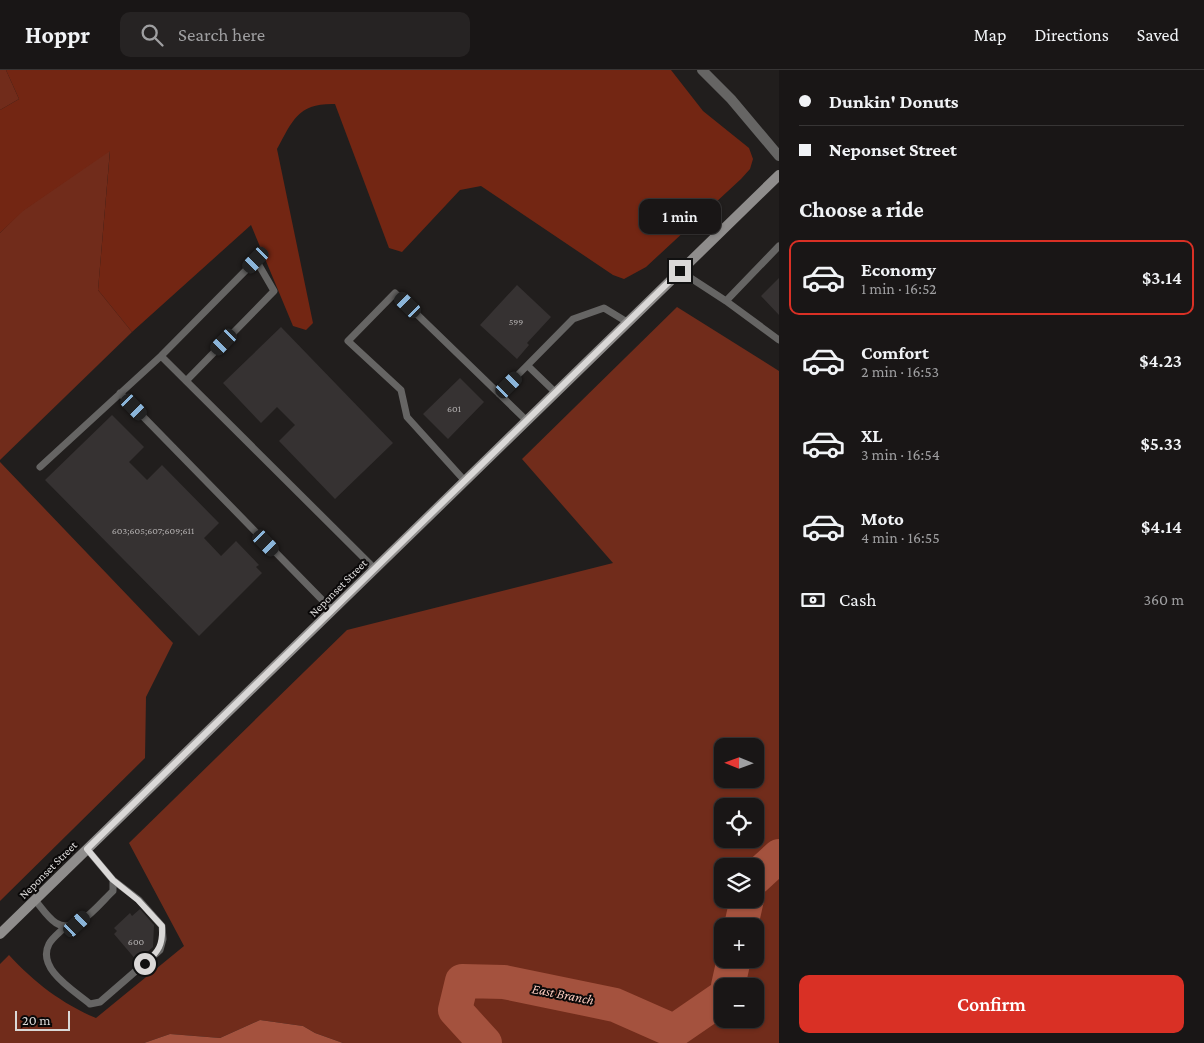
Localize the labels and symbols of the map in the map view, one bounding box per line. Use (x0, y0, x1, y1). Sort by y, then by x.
callout: 1 min (639, 198, 721, 234)
car (240, 244, 271, 276)
route end (669, 260, 691, 282)
car (391, 289, 424, 321)
house number: 599 (509, 316, 523, 327)
car (208, 326, 239, 358)
car (493, 369, 524, 401)
car (118, 391, 149, 423)
house number: 601 (447, 403, 461, 414)
house number: 603;605;607;609;611 (112, 525, 194, 536)
car (250, 527, 281, 559)
street label: Neponset Street (306, 555, 371, 620)
north arrow (714, 738, 764, 788)
street label: Neponset Street (16, 837, 81, 902)
car (60, 908, 93, 940)
house number: 600 (128, 936, 145, 947)
route start (134, 953, 156, 975)
water label: East Branch (531, 980, 596, 1008)
scale bar (15, 1008, 70, 1031)

